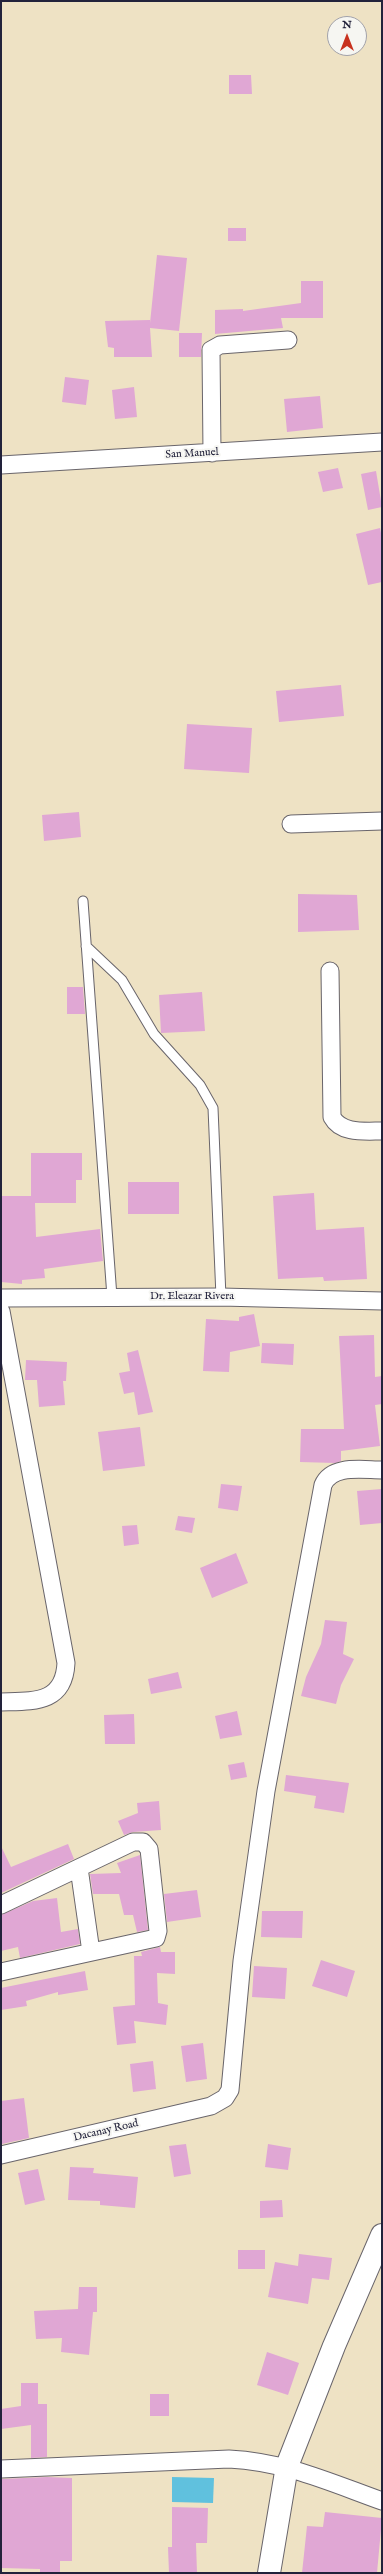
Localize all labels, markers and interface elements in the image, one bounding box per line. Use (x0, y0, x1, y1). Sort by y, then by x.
north arrow (327, 16, 367, 56)
text: N (342, 18, 352, 32)
street label: San Manuel (165, 446, 219, 462)
street label: Dr. Eleazar Rivera (150, 1290, 234, 1304)
street label: Dacanay Road (72, 2117, 140, 2145)

